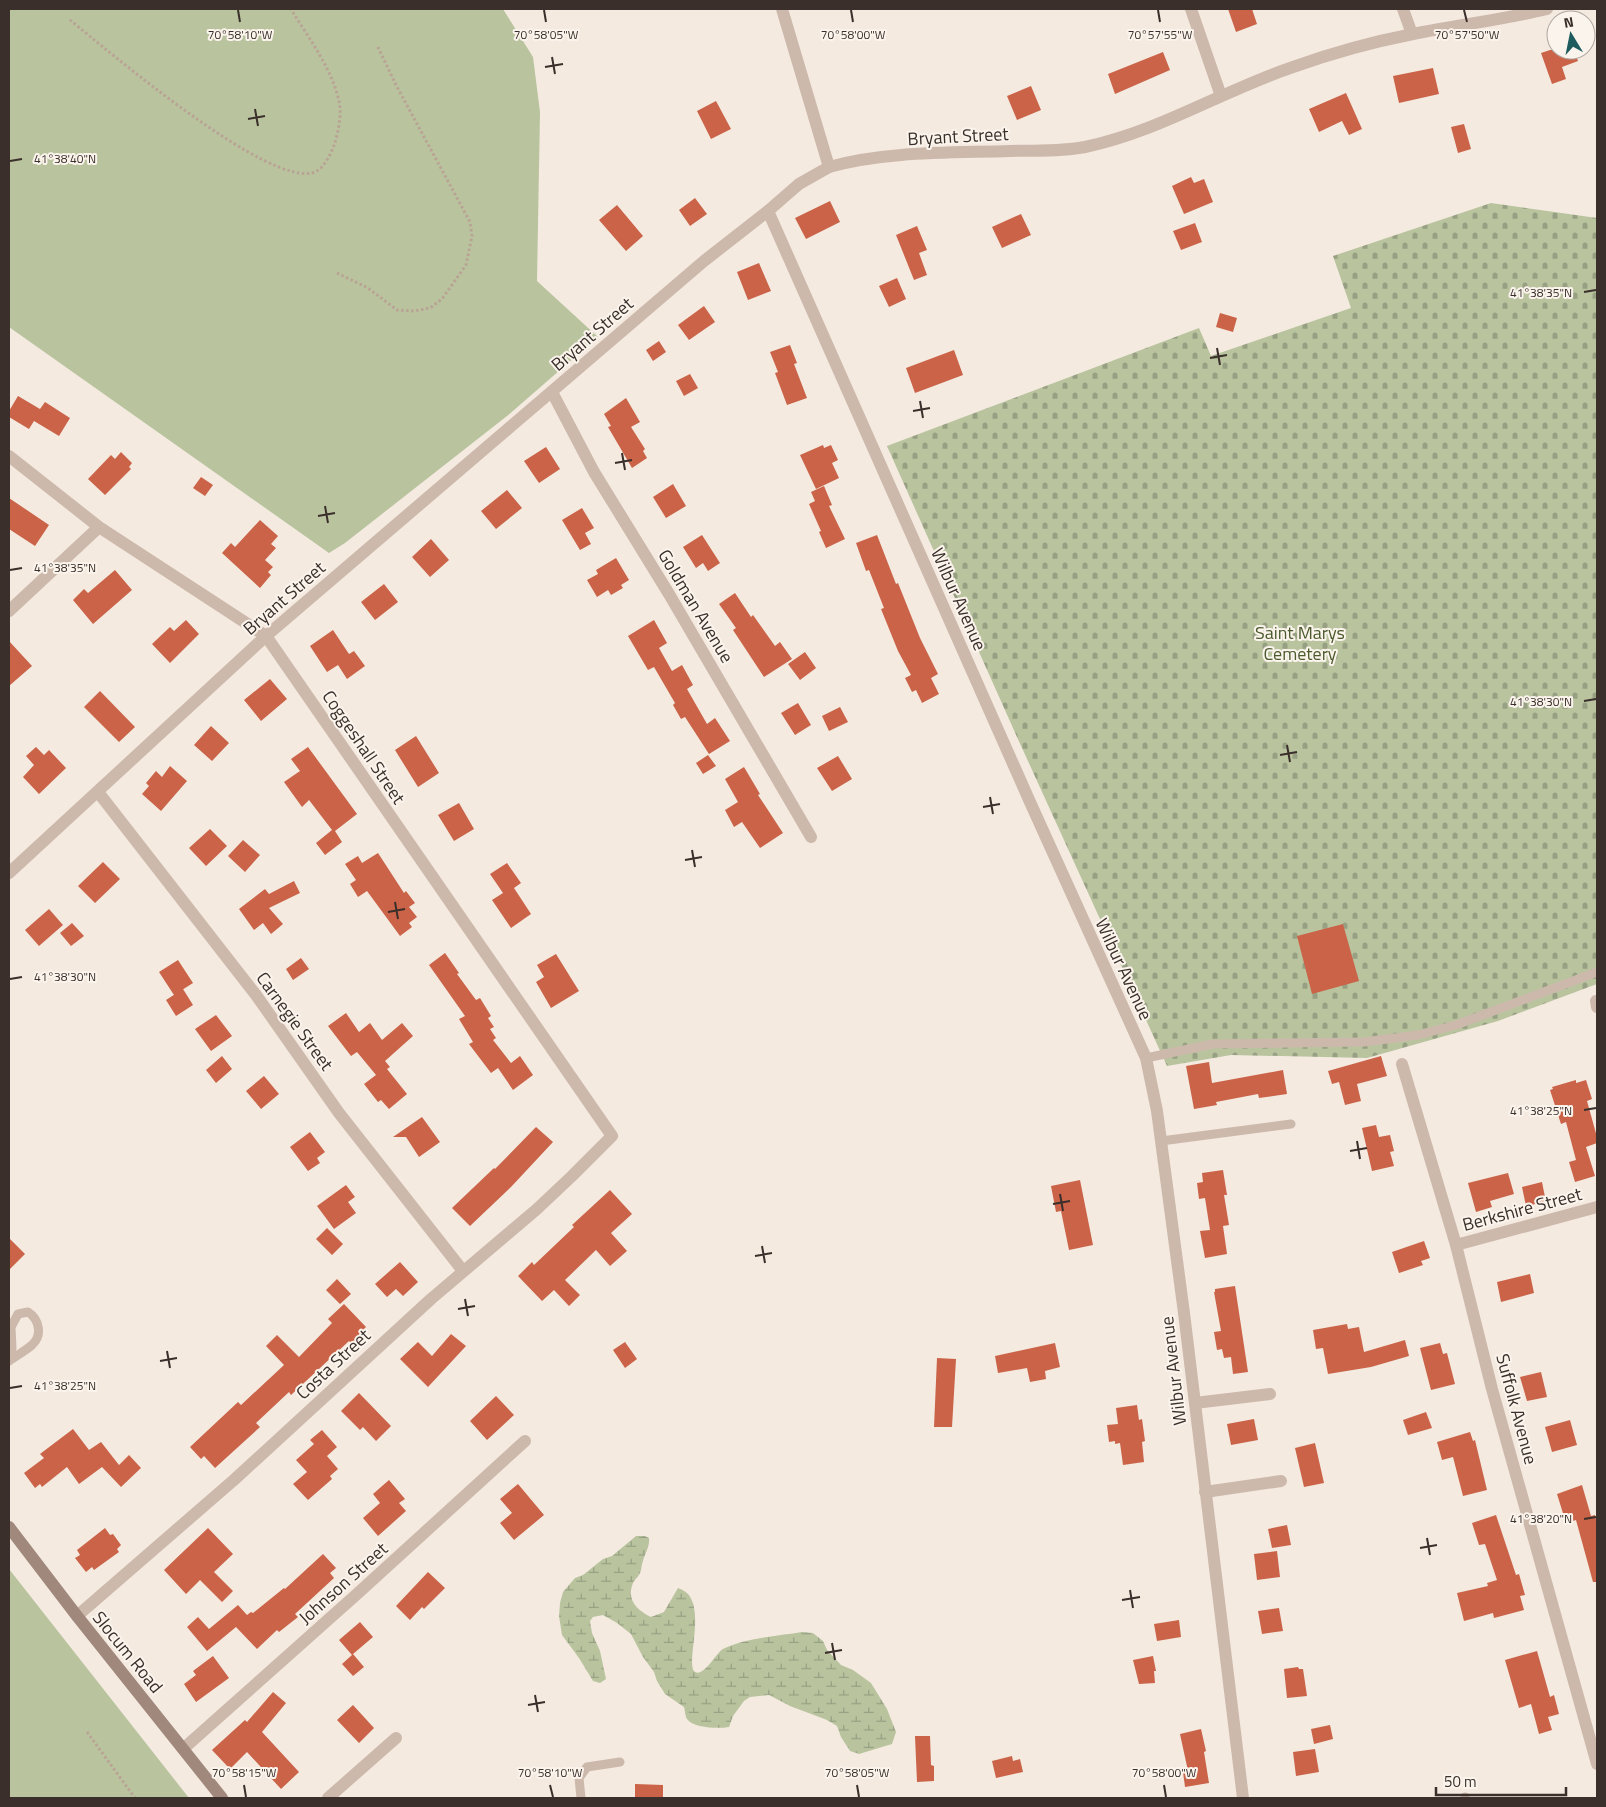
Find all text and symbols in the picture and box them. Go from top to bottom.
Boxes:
north arrow [1546,10,1596,60]
text: N [1562,11,1575,33]
text: 70°58'10"W [208,25,273,44]
text: 70°58'05"W [514,25,579,44]
text: 70°58'00"W [821,25,886,44]
text: 70°57'55"W [1128,25,1193,44]
text: 70°57'50"W [1435,25,1500,44]
street label: Bryant Street [907,120,1010,152]
text: 41°38'40"N [34,149,96,168]
text: 41°38'35"N [1510,283,1572,302]
street label: Bryant Street [545,290,640,377]
street label: Wilbur Avenue [924,543,994,655]
street label: Goldman Avenue [651,544,741,668]
street label: Bryant Street [237,554,332,641]
text: 41°38'35"N [34,558,96,577]
park label: Saint Marys Cemetery [1255,619,1345,667]
street label: Coggeshall Street [316,685,413,810]
text: 41°38'30"N [1510,692,1572,711]
street label: Wilbur Avenue [1089,914,1159,1024]
street label: Carnegie Street [250,966,341,1077]
text: 41°38'30"N [34,967,96,986]
text: 41°38'25"N [1510,1101,1572,1120]
street label: Berkshire Street [1459,1180,1585,1238]
street label: Wilbur Avenue [1153,1315,1193,1427]
street label: Costa Street [290,1322,377,1406]
street label: Suffolk Avenue [1489,1351,1545,1467]
text: 41°38'25"N [34,1376,96,1395]
text: 41°38'20"N [1510,1509,1572,1528]
street label: Johnson Street [292,1535,394,1630]
street label: Slocum Road [86,1605,170,1699]
text: 70°58'15"W [212,1763,277,1782]
text: 70°58'10"W [518,1763,583,1782]
text: 70°58'05"W [825,1763,890,1782]
text: 70°58'00"W [1132,1763,1197,1782]
scale bar [1436,1764,1566,1796]
text: 50 m [1444,1770,1477,1793]

